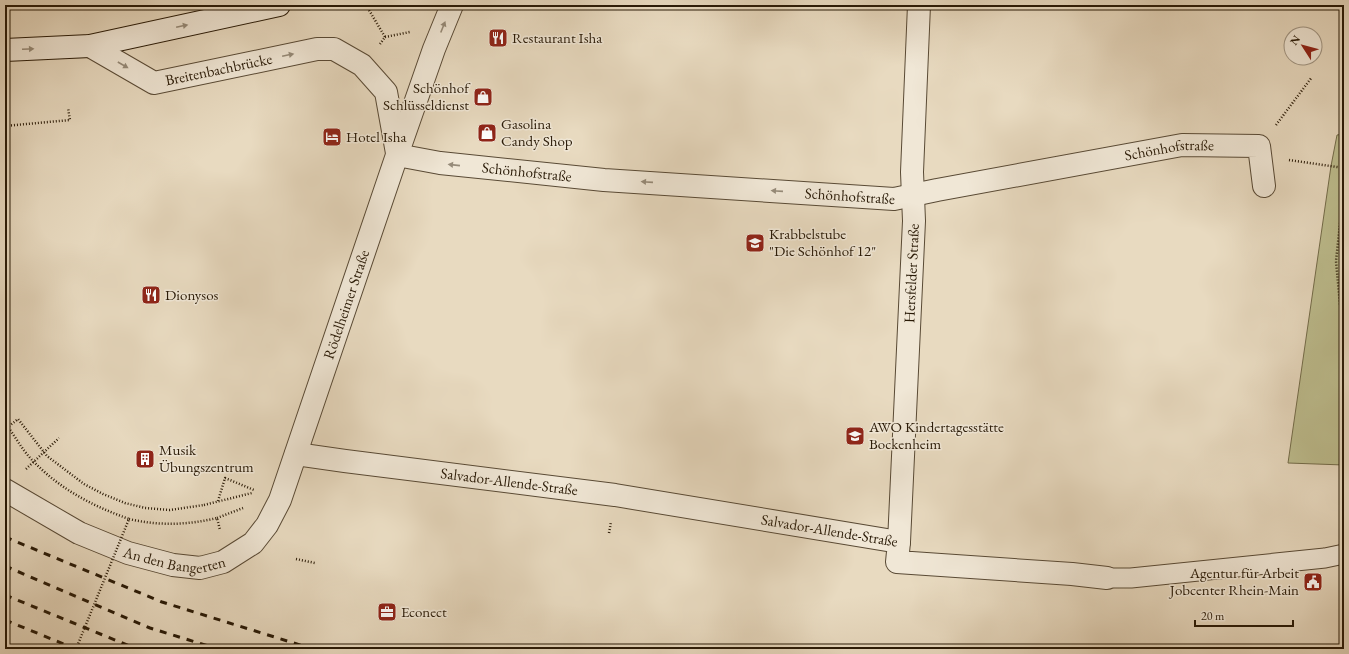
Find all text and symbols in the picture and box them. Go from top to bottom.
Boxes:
one-way arrow [176,22,188,28]
one-way arrow [440,22,446,33]
north arrow [1283,26,1323,66]
restaurant icon: Restaurant Isha [487,27,509,49]
place label: Restaurant Isha [512,28,602,47]
text: N [1287,32,1303,48]
one-way arrow [22,46,35,52]
street label: Breitenbachbrücke [163,49,274,89]
one-way arrow [282,52,294,58]
one-way arrow [117,62,129,69]
place label: Schönhof Schlüsseldienst [383,78,471,114]
shop icon: Schönhof Schlüsseldienst [472,86,494,108]
place label: Gasolina Candy Shop [501,114,573,150]
shop icon: Gasolina Candy Shop [476,122,498,144]
hotel icon: Hotel Isha [321,126,343,148]
place label: Hotel Isha [346,127,406,146]
street label: Schönhofstraße [1123,135,1214,164]
street label: Schönhofstraße [481,157,573,186]
one-way arrow [448,162,460,168]
one-way arrow [641,179,653,186]
street label: Schönhofstraße [804,183,896,208]
one-way arrow [771,188,783,195]
street label: Hersfelder Straße [899,223,923,323]
place label: Krabbelstube "Die Schönhof 12" [769,224,876,260]
school or university icon: Krabbelstube "Die Schönhof 12" [744,232,766,254]
street label: Rödelheimer Straße [319,247,373,361]
restaurant icon: Dionysos [140,284,162,306]
place label: Dionysos [165,285,219,304]
place label: AWO Kindertagesstätte Bockenheim [868,417,1004,453]
school or university icon: AWO Kindertagesstätte Bockenheim [844,425,866,447]
place label: Musik Übungszentrum [159,440,254,476]
building icon: Musik Übungszentrum [134,448,156,470]
street label: Salvador-Allende-Straße [440,463,579,499]
street label: Salvador-Allende-Straße [760,509,899,551]
street label: An den Bangerten [120,542,227,577]
place label: Agentur für Arbeit Jobcenter Rhein-Main [1168,563,1299,599]
public building icon: Agentur für Arbeit Jobcenter Rhein-Main [1302,571,1324,593]
office icon: Econect [376,601,398,623]
place label: Econect [401,602,447,621]
scale bar [1195,602,1293,628]
text: 20 m [1201,608,1225,624]

